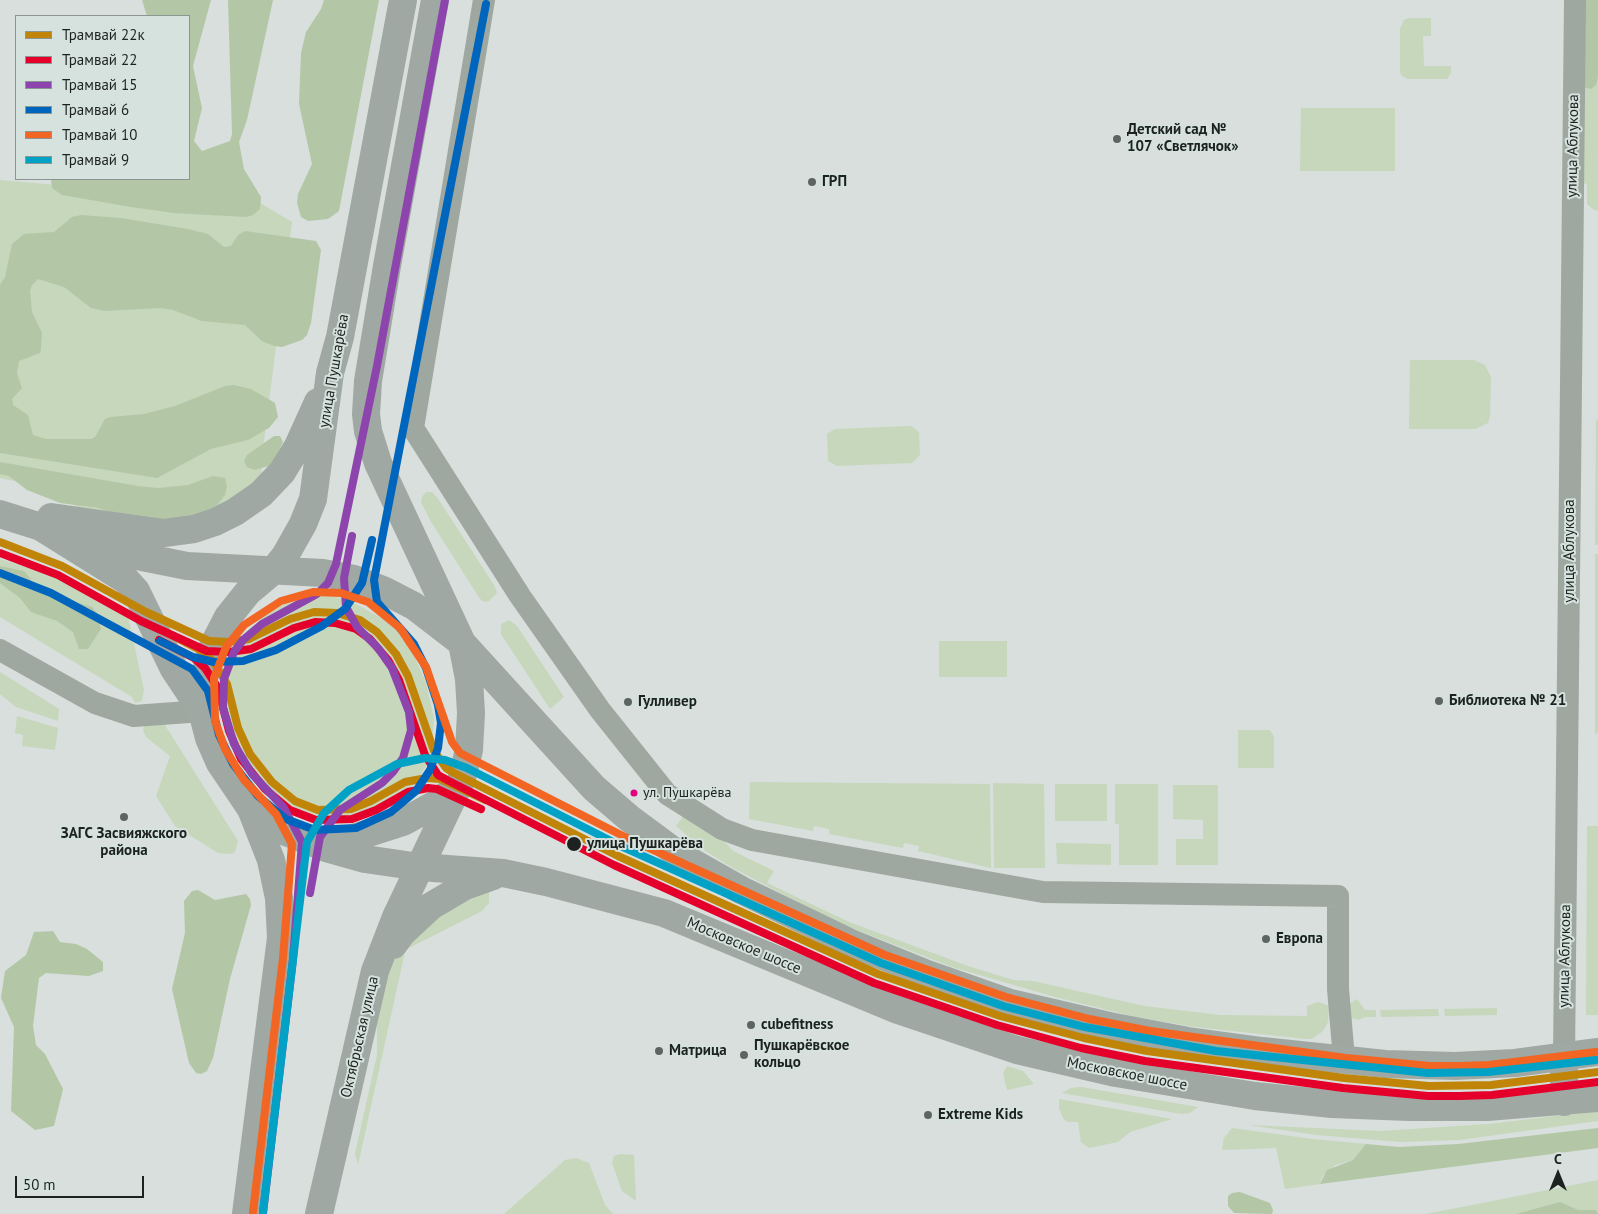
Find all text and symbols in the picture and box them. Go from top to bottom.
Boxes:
legend [15,15,190,180]
text: Трамвай 22к [62,25,145,44]
text: Трамвай 22 [62,50,137,69]
text: Трамвай 15 [62,75,137,94]
street label: улица Аблукова [1563,94,1583,198]
text: Трамвай 6 [62,100,129,119]
place label: Детский сад № 107 «Светлячок» [1127,121,1239,156]
text: Трамвай 10 [62,125,137,144]
marker: Детский сад № 107 «Светлячок» [1111,133,1123,145]
text: Трамвай 9 [62,150,129,169]
place label: ГРП [822,173,847,191]
marker: ГРП [806,176,818,188]
street label: улица Пушкарёва [315,313,353,429]
street label: улица Аблукова [1561,499,1579,603]
place label: Библиотека № 21 [1449,692,1566,710]
place label: Гулливер [638,693,697,711]
marker: Библиотека № 21 [1433,695,1445,707]
marker: Гулливер [622,696,634,708]
place label: ул. Пушкарёва [643,785,731,801]
marker: ул. Пушкарёва [629,788,639,798]
marker: ЗАГС Засвияжского района [118,811,130,823]
place label: ЗАГС Засвияжского района [61,825,187,860]
marker: улица Пушкарёва [565,835,583,853]
place label: улица Пушкарёва [587,835,703,853]
street label: улица Аблукова [1555,904,1575,1008]
street label: Московское шоссе [684,914,804,978]
place label: Европа [1276,930,1323,948]
marker: Европа [1260,933,1272,945]
street label: Октябрьская улица [337,974,383,1100]
place label: cubefitness [761,1016,833,1034]
marker: cubefitness [745,1019,757,1031]
place label: Пушкарёвское кольцо [754,1037,849,1072]
place label: Матрица [669,1042,727,1060]
marker: Матрица [653,1045,665,1057]
marker: Пушкарёвское кольцо [738,1049,750,1061]
street label: Московское шоссе [1065,1054,1189,1094]
place label: Extreme Kids [938,1106,1023,1124]
marker: Extreme Kids [922,1109,934,1121]
north arrow [1533,1149,1583,1199]
text: С [1554,1150,1562,1168]
scale bar [18,1166,146,1198]
text: 50 m [23,1175,56,1194]

